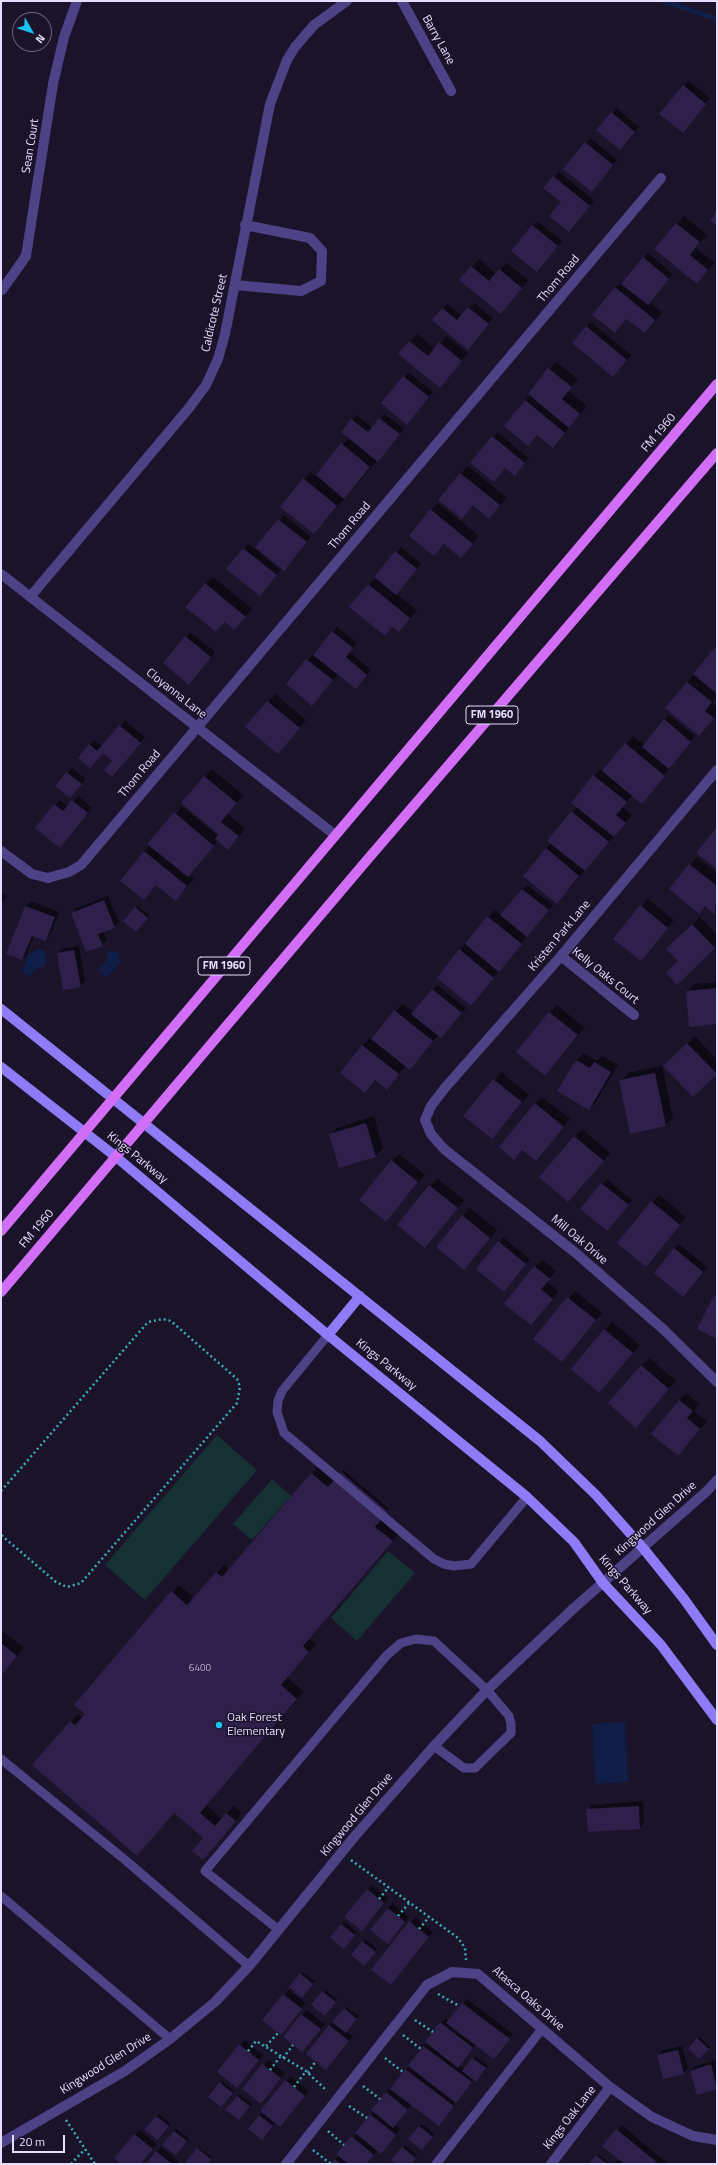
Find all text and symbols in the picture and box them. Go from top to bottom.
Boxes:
north arrow [12,12,52,52]
street label: Barry Lane [419,13,457,67]
text: N [32,31,49,47]
street label: Sean Court [20,118,42,174]
street label: Thom Road [535,252,583,306]
street label: Caldicote Street [199,273,231,353]
street label: FM 1960 [639,411,679,455]
street label: Thom Road [326,499,374,553]
street label: Cloyanna Lane [143,666,209,722]
road number: FM 1960 [466,706,518,724]
street label: Thom Road [116,747,164,801]
street label: Kristen Park Lane [526,898,594,974]
street label: Kelly Oaks Court [569,945,641,1007]
road number: FM 1960 [198,957,250,975]
street label: Kings Parkway [104,1129,170,1187]
street label: FM 1960 [17,1207,57,1251]
street label: Mill Oak Drive [548,1212,610,1268]
street label: Kings Parkway [353,1336,419,1394]
street label: Kingwood Glen Drive [612,1479,700,1559]
street label: Kings Parkway [595,1552,655,1618]
house number: 6400 [189,1663,211,1675]
place label: Oak Forest Elementary [227,1711,285,1739]
marker: Oak Forest Elementary [214,1720,224,1730]
street label: Kingwood Glen Drive [318,1770,396,1860]
street label: Atasca Oaks Drive [489,1964,567,2034]
street label: Kingwood Glen Drive [58,2030,154,2098]
street label: Kings Oak Lane [541,2083,599,2153]
scale bar [14,2127,67,2153]
text: 20 m [19,2132,45,2151]

